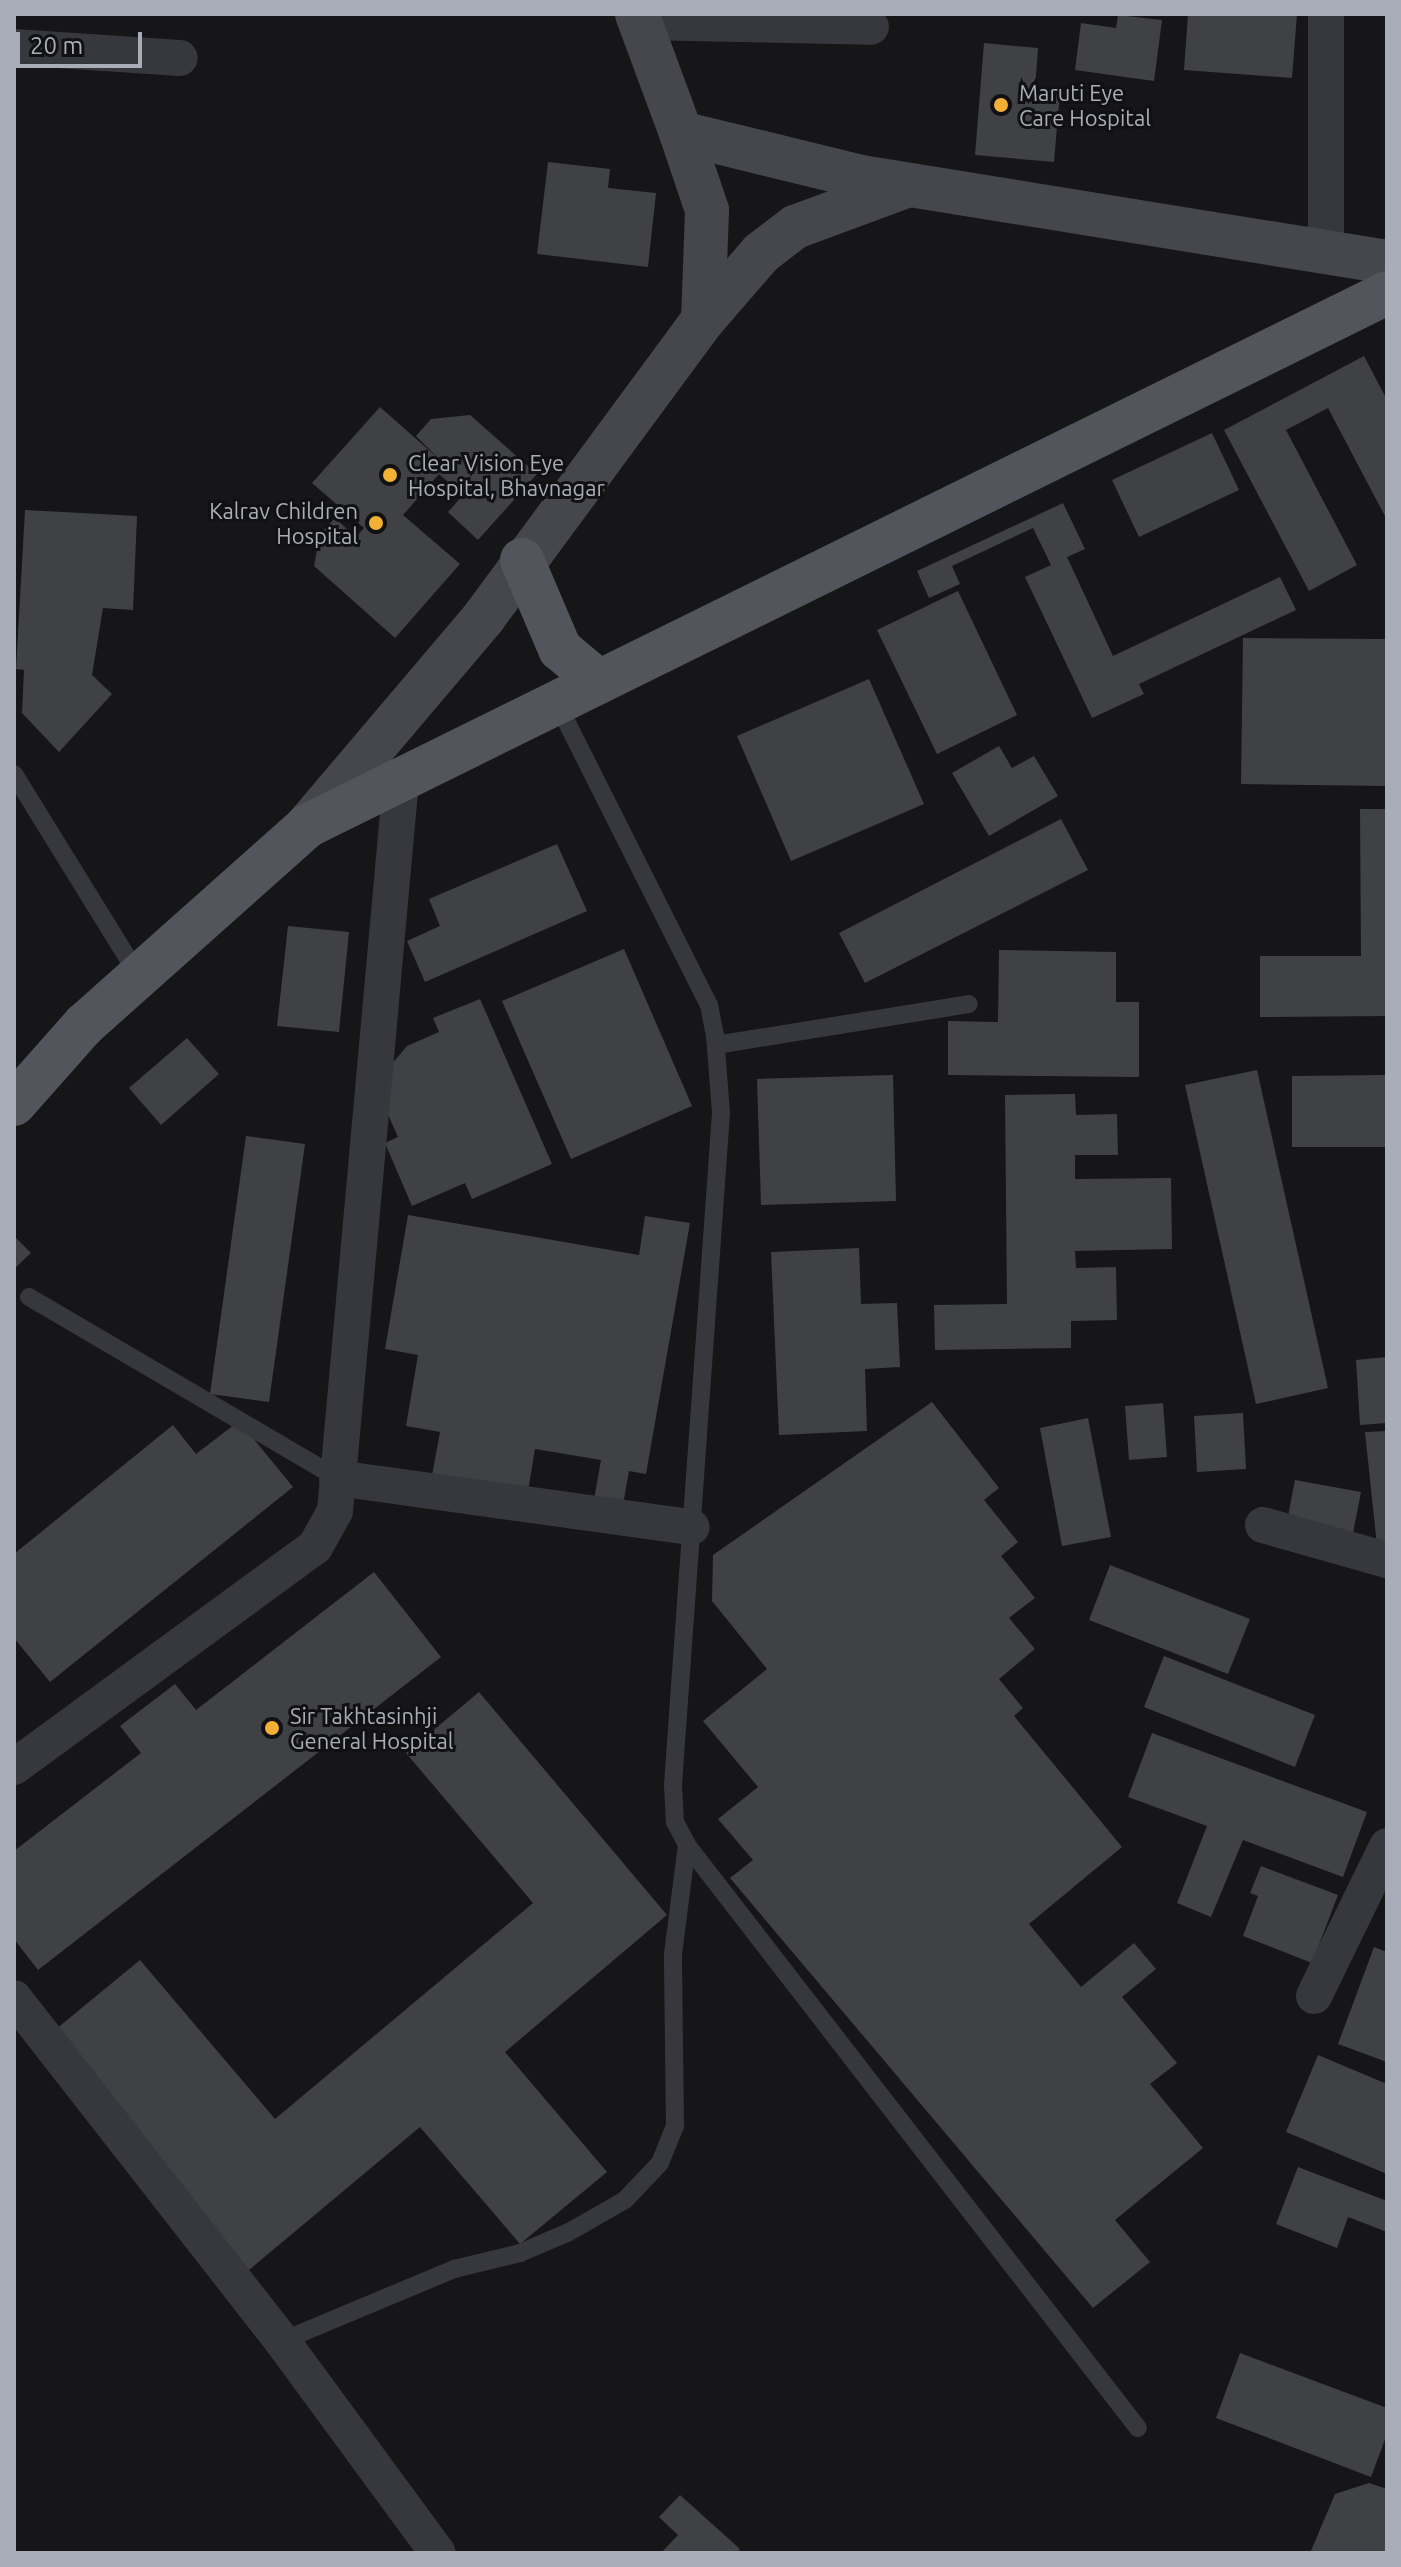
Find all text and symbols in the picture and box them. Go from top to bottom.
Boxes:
scale bar [20,16,146,66]
text: 20 m [30,32,83,59]
place label: Maruti Eye Care Hospital [1019,79,1151,130]
marker: Maruti Eye Care Hospital [990,94,1012,116]
place label: Clear Vision Eye Hospital, Bhavnagar [408,449,605,500]
marker: Clear Vision Eye Hospital, Bhavnagar [379,464,401,486]
place label: Kalrav Children Hospital [209,497,358,548]
marker: Kalrav Children Hospital [365,512,387,534]
place label: Sir Takhtasinhji General Hospital [290,1702,454,1754]
marker: Sir Takhtasinhji General Hospital [261,1717,283,1739]

